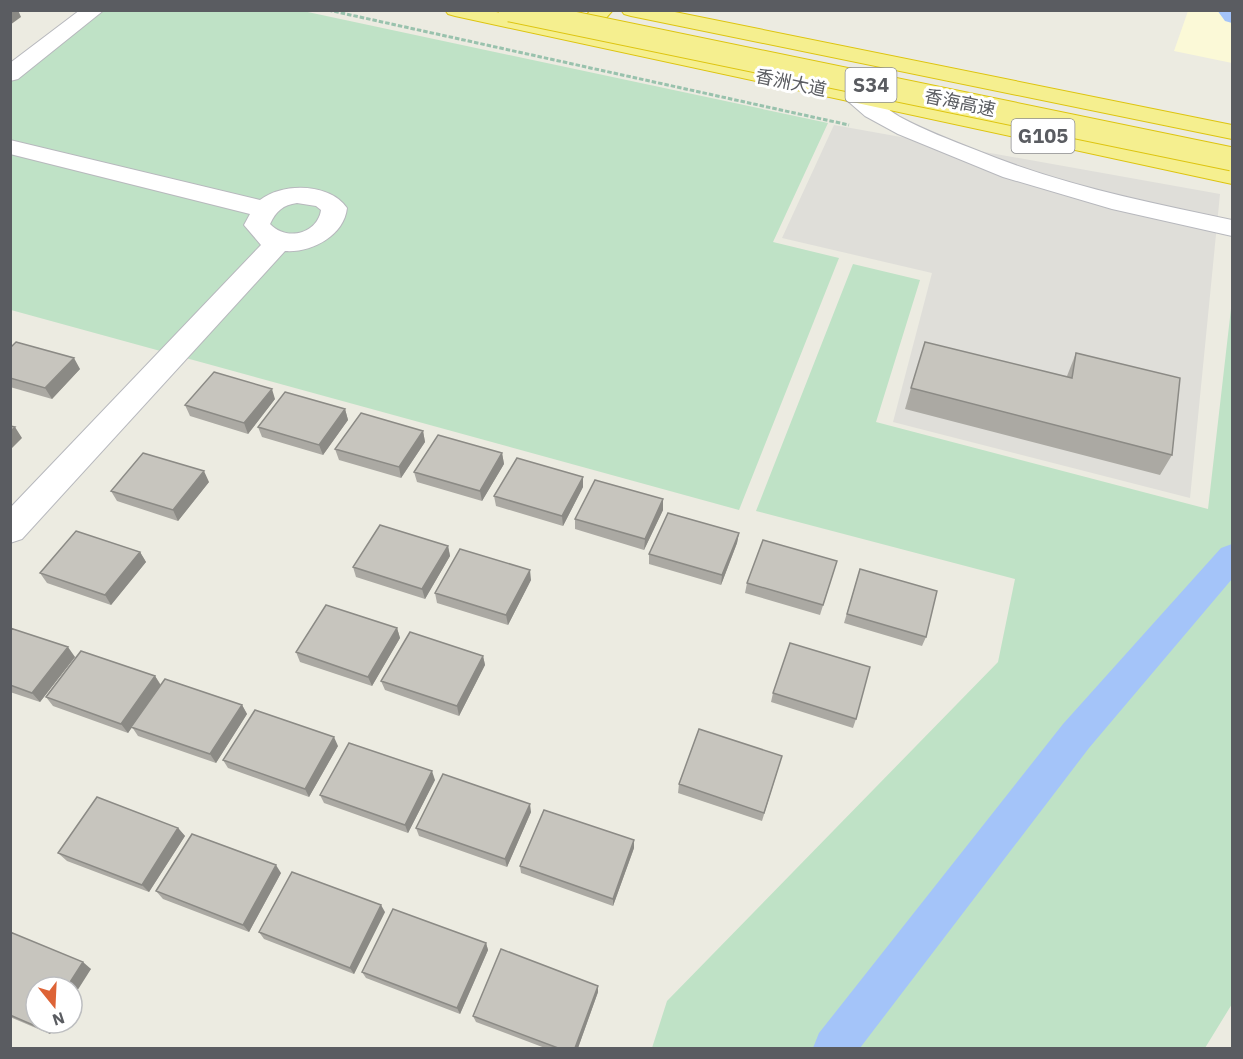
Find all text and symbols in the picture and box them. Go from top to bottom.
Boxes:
street label: 香洲大道 [753,64,829,101]
road number: S34 [846,68,896,102]
street label: 香海高速 [922,84,998,121]
road number: G105 [1012,119,1074,153]
north arrow [24,975,84,1035]
text: N [50,1008,67,1031]

